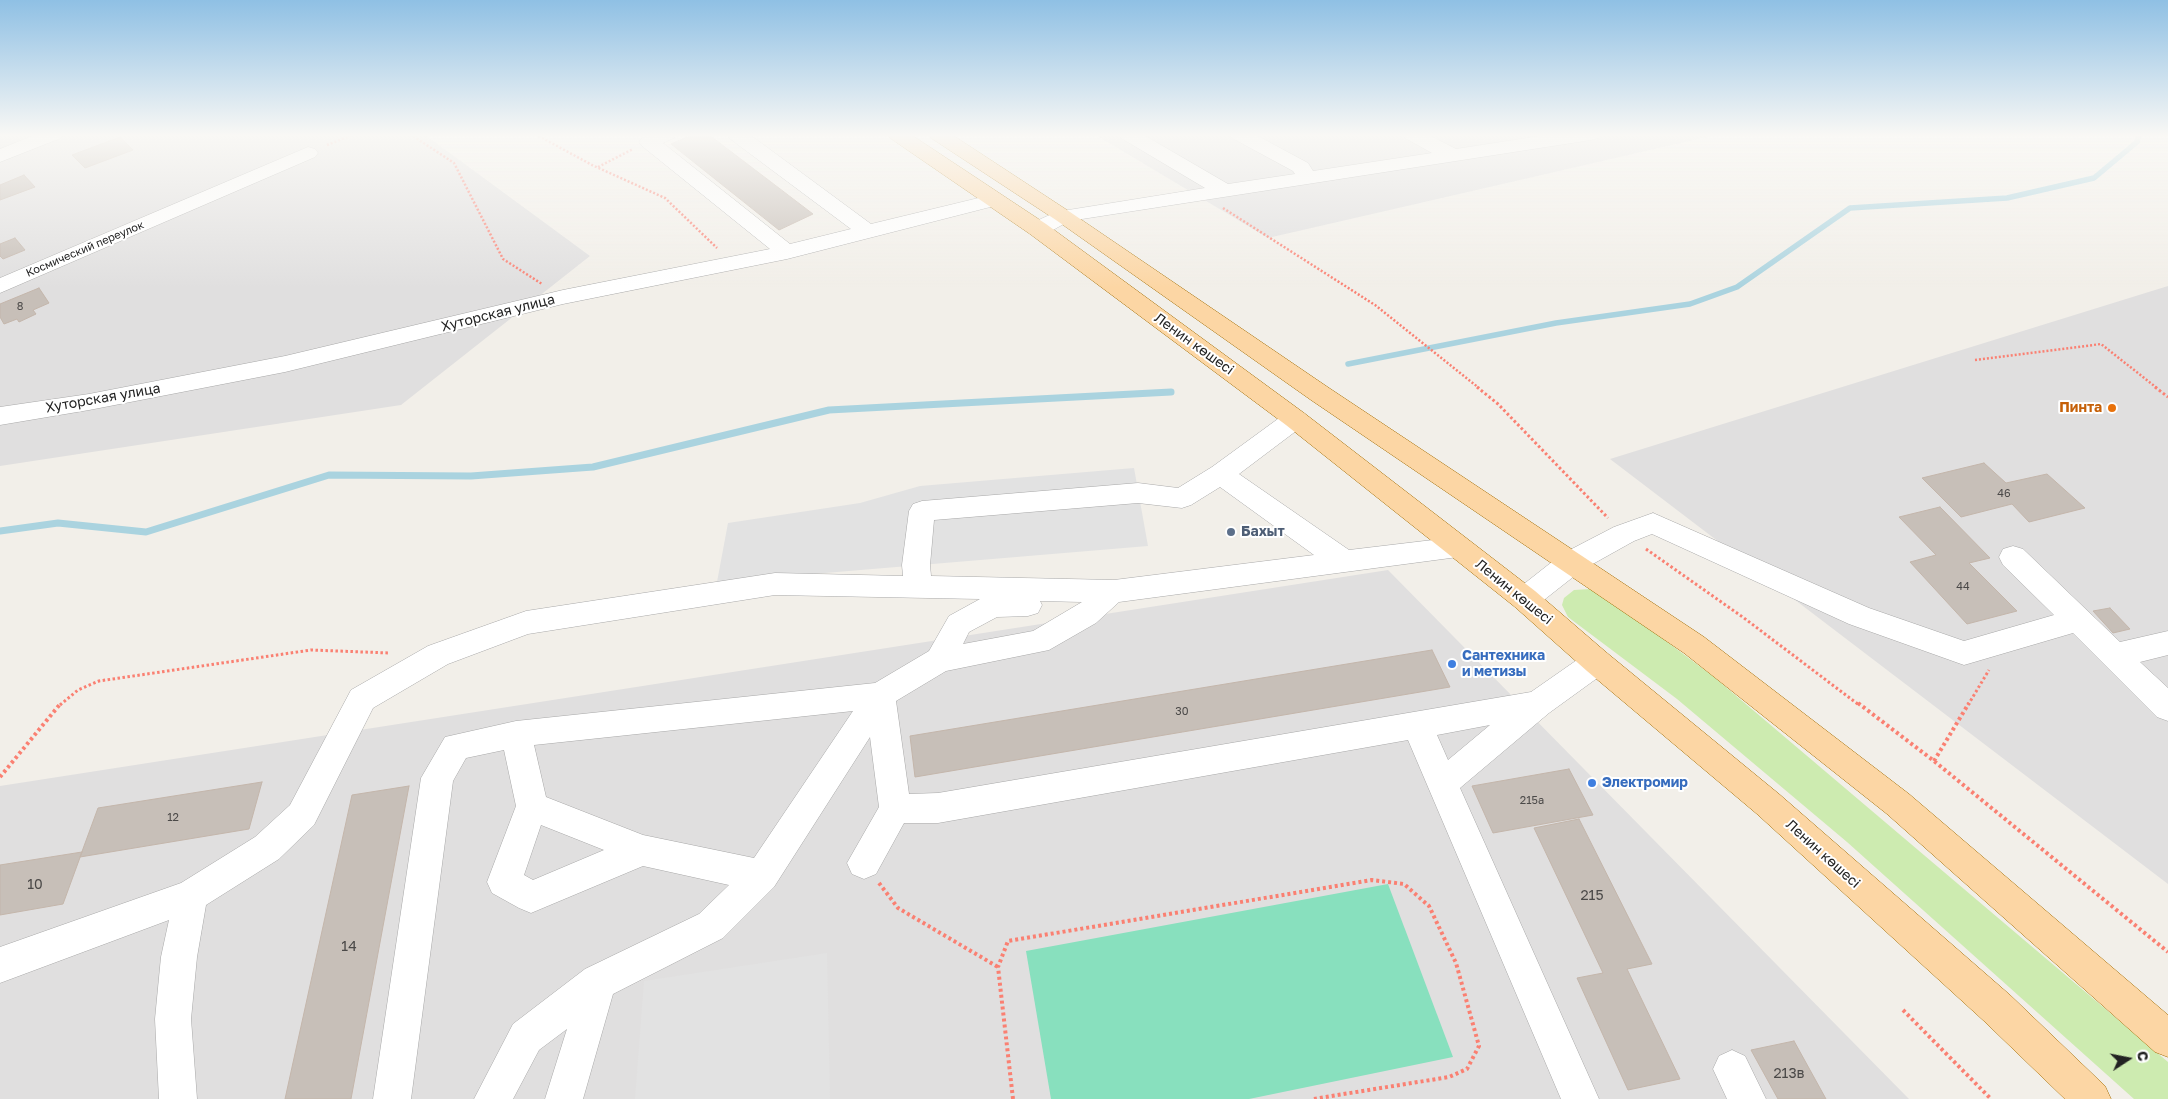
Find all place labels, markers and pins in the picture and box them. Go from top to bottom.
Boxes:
place label: Пинта [2059,400,2102,416]
marker: Пинта [2106,402,2118,414]
place label: Бахыт [1241,524,1285,540]
marker: Бахыт [1225,526,1237,538]
place label: Сантехника и метизы [1462,648,1545,680]
marker: Сантехника и метизы [1446,658,1458,670]
place label: Электромир [1602,775,1688,791]
marker: Электромир [1586,777,1598,789]

